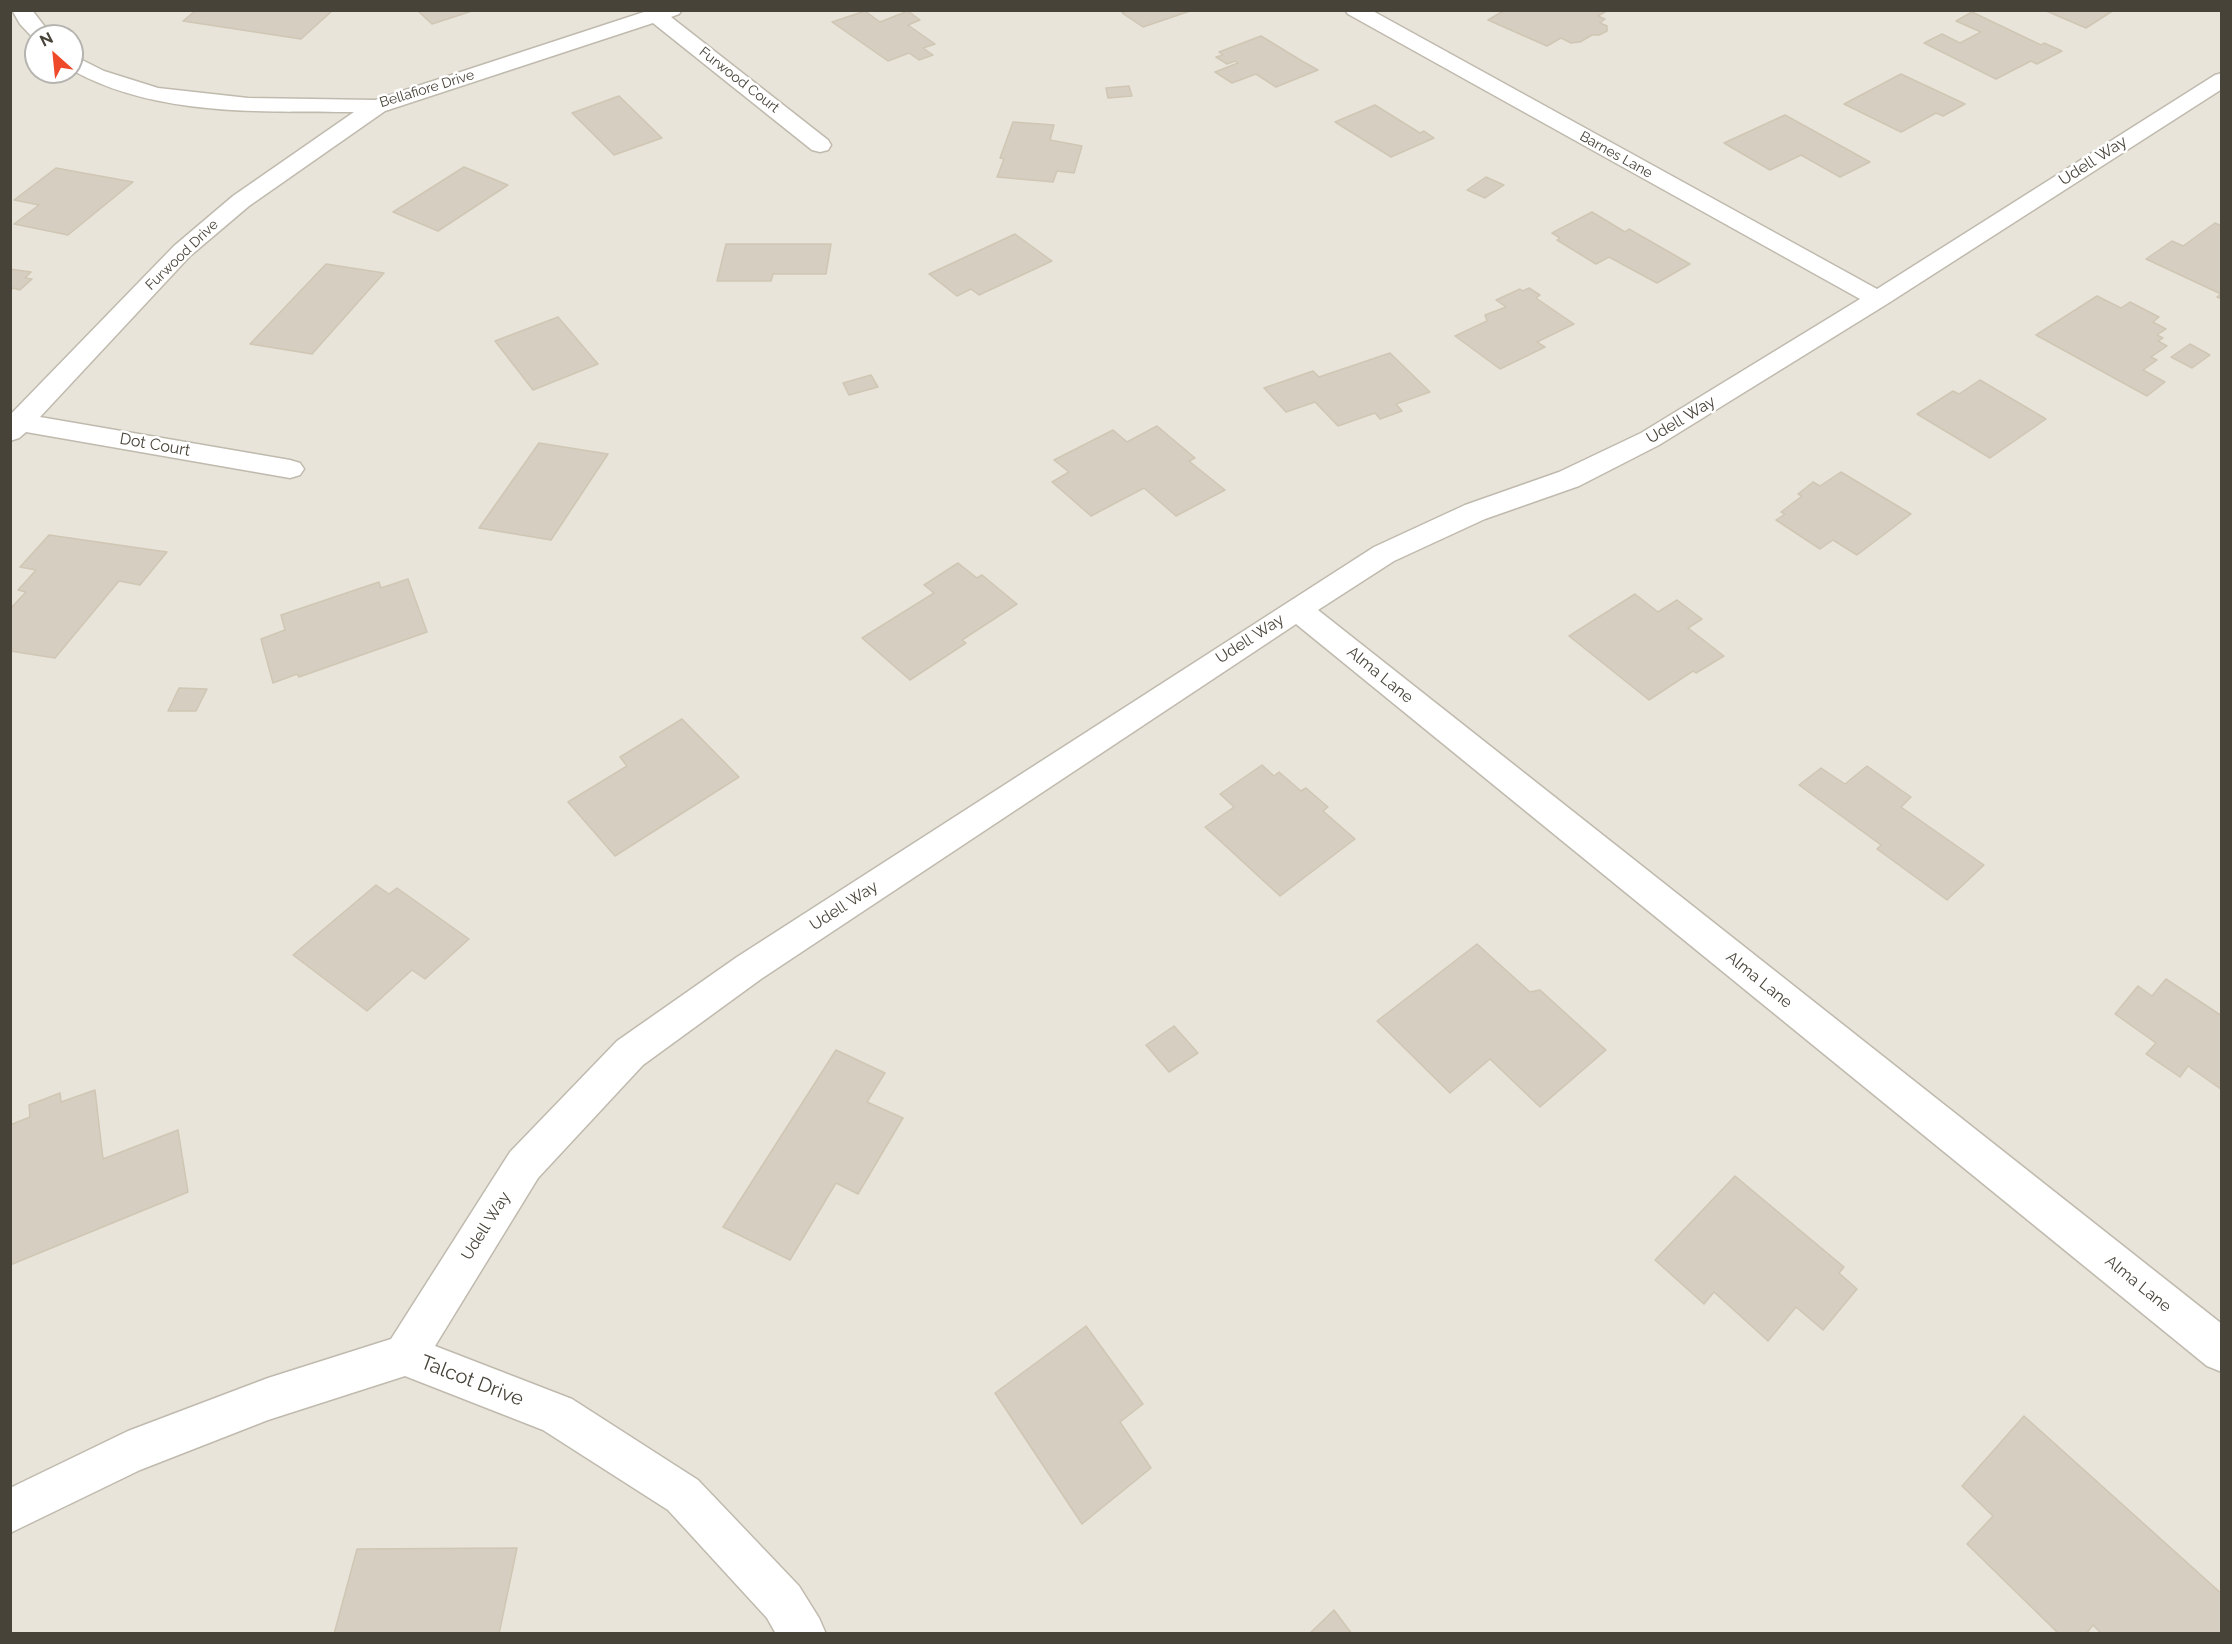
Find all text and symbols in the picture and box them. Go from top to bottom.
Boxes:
north arrow [24,24,84,84]
text: N [37,28,56,51]
street label: Furwood Court [696,44,782,116]
street label: Bellafiore Drive [378,67,476,111]
street label: Barnes Lane [1577,128,1655,182]
street label: Udell Way [2055,132,2131,190]
street label: Furwood Drive [142,216,222,294]
street label: Udell Way [1643,392,1719,448]
street label: Dot Court [118,429,192,461]
street label: Udell Way [1212,610,1288,668]
street label: Alma Lane [1343,643,1417,707]
street label: Udell Way [806,877,882,935]
street label: Alma Lane [1722,948,1796,1012]
street label: Udell Way [457,1188,515,1264]
street label: Alma Lane [2101,1252,2175,1316]
street label: Talcot Drive [417,1350,527,1412]

